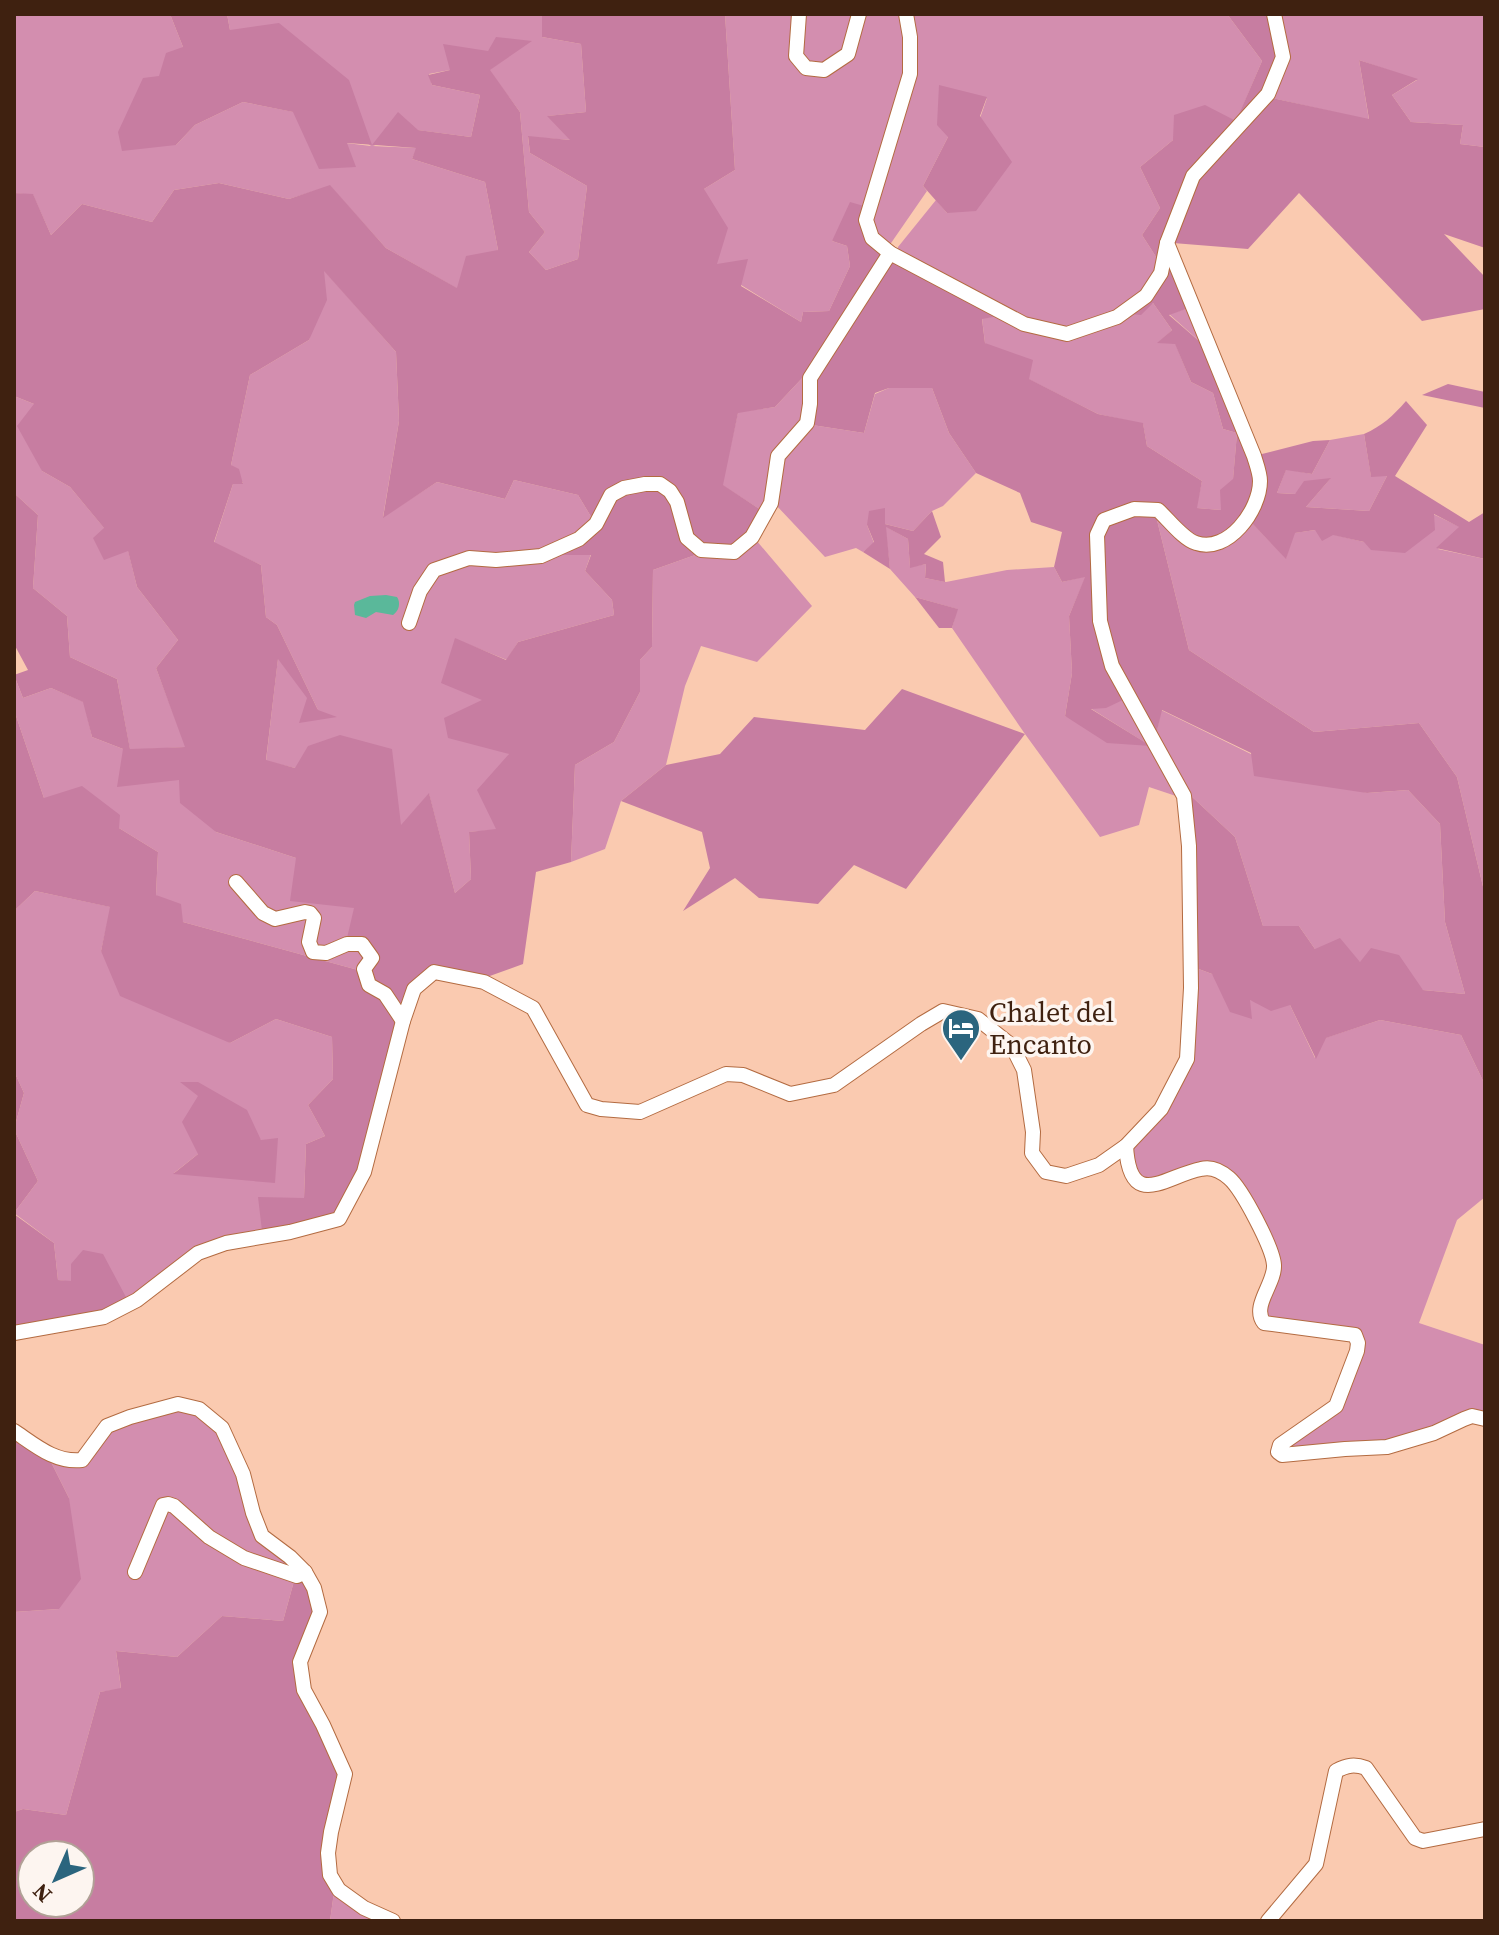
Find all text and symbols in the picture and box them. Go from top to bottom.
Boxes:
place label: Chalet del Encanto [989,993,1114,1063]
hotel icon: Chalet del Encanto [940,1007,982,1062]
north arrow [16,1839,96,1919]
text: N [26,1877,58,1909]

